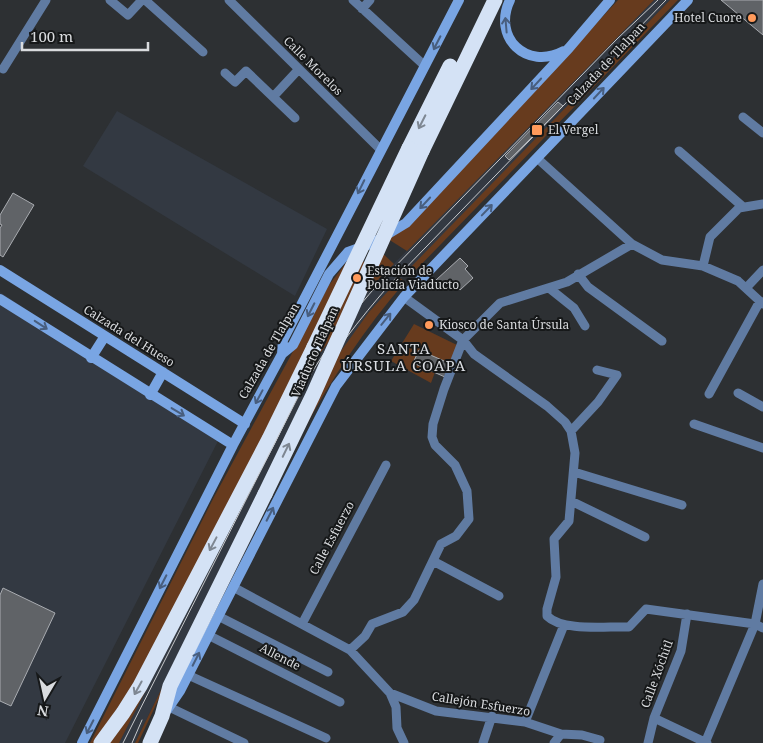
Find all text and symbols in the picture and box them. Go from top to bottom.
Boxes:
place label: Hotel Cuore [674,9,742,26]
marker: Hotel Cuore [746,12,758,24]
one-way arrow [501,17,511,33]
street label: Calzada de Tlalpan [562,18,649,109]
scale bar [22,20,149,52]
text: 100 m [30,26,73,46]
street label: Calle Morelos [280,32,347,99]
one-way arrow [432,36,442,51]
one-way arrow [530,78,542,90]
one-way arrow [593,87,605,100]
one-way arrow [417,114,426,129]
place label: El Vergel [548,121,599,138]
marker: El Vergel [530,123,544,137]
one-way arrow [356,179,365,194]
one-way arrow [419,196,431,209]
one-way arrow [481,204,493,217]
place label: Estación de Policía Viaducto [367,262,459,293]
marker: Estación de Policía Viaducto [351,272,363,284]
street label: Calzada de Tlalpan [234,299,303,402]
street label: Calzada del Hueso [80,301,178,371]
one-way arrow [306,302,315,317]
street label: Viaducto Tlalpan [287,304,342,400]
one-way arrow [381,312,392,325]
place label: Kiosco de Santa Úrsula [439,316,570,333]
marker: Kiosco de Santa Úrsula [423,319,435,331]
one-way arrow [34,320,48,331]
district label: SANTA ÚRSULA COAPA [342,338,466,375]
one-way arrow [254,390,264,405]
one-way arrow [171,408,185,418]
one-way arrow [282,443,291,458]
street label: Calle Esfuerzo [305,498,358,578]
one-way arrow [265,507,275,522]
one-way arrow [208,537,218,552]
one-way arrow [158,574,167,589]
street label: Calle Xóchitl [636,637,677,710]
street label: Allende [257,639,304,674]
one-way arrow [192,652,201,667]
north arrow [20,673,70,723]
one-way arrow [133,681,143,695]
street label: Callejón Esfuerzo [431,687,532,720]
text: N [36,701,50,722]
one-way arrow [85,719,94,734]

